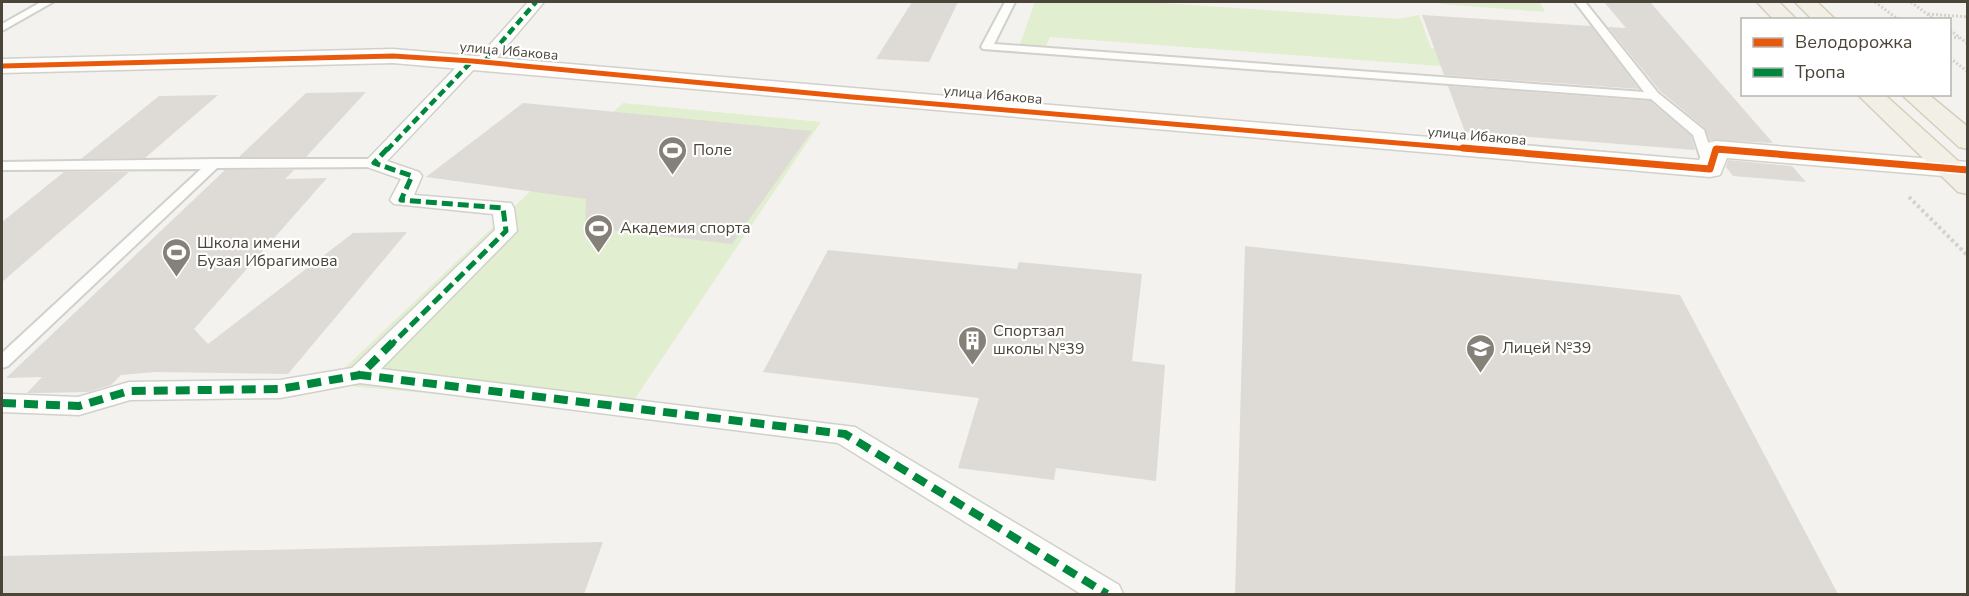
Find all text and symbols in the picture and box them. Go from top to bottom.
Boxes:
legend [1741,18,1951,96]
text: Велодорожка [1795,30,1912,54]
street label: улица Ибакова [459,37,559,65]
text: Тропа [1795,60,1846,84]
street label: улица Ибакова [943,81,1043,109]
street label: улица Ибакова [1427,122,1527,150]
sports icon: Поле [656,134,688,176]
place label: Поле [693,139,732,161]
sports icon: Академия спорта [583,212,615,254]
place label: Академия спорта [620,217,751,239]
place label: Школа имени Бузая Ибрагимова [197,232,338,272]
sports icon: Школа имени Бузая Ибрагимова [160,236,192,278]
place label: Спортзал школы №39 [993,320,1085,360]
building icon: Спортзал школы №39 [956,324,988,366]
school or university icon: Лицей №39 [1465,332,1497,374]
place label: Лицей №39 [1502,337,1591,359]

